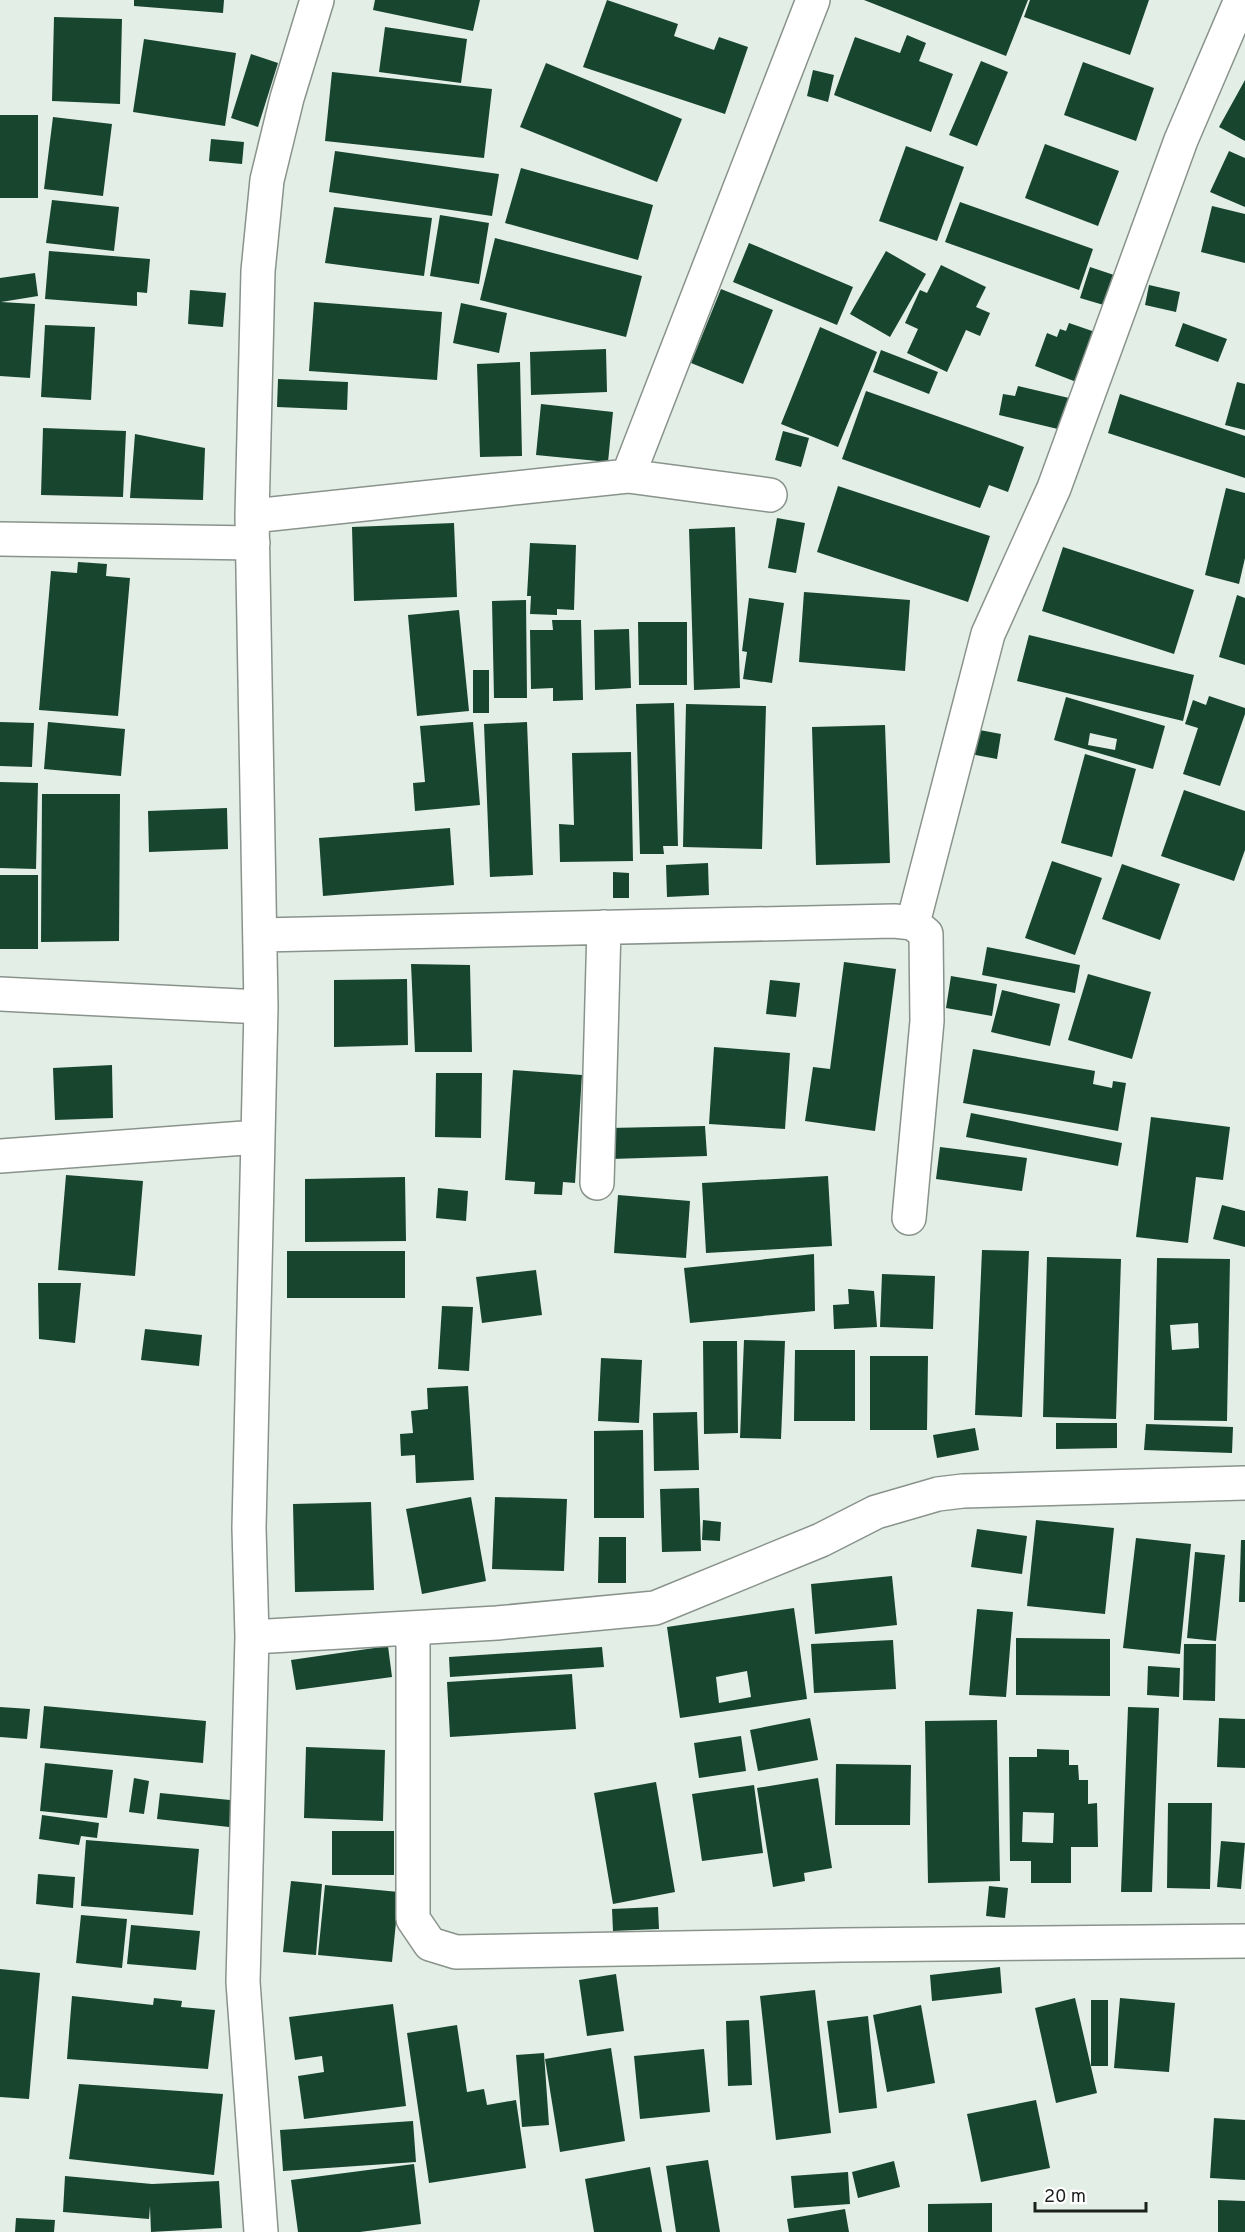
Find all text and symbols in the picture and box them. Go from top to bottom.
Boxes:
scale bar [1035,2175,1146,2213]
text: 20 m [1044,2186,1086,2209]

